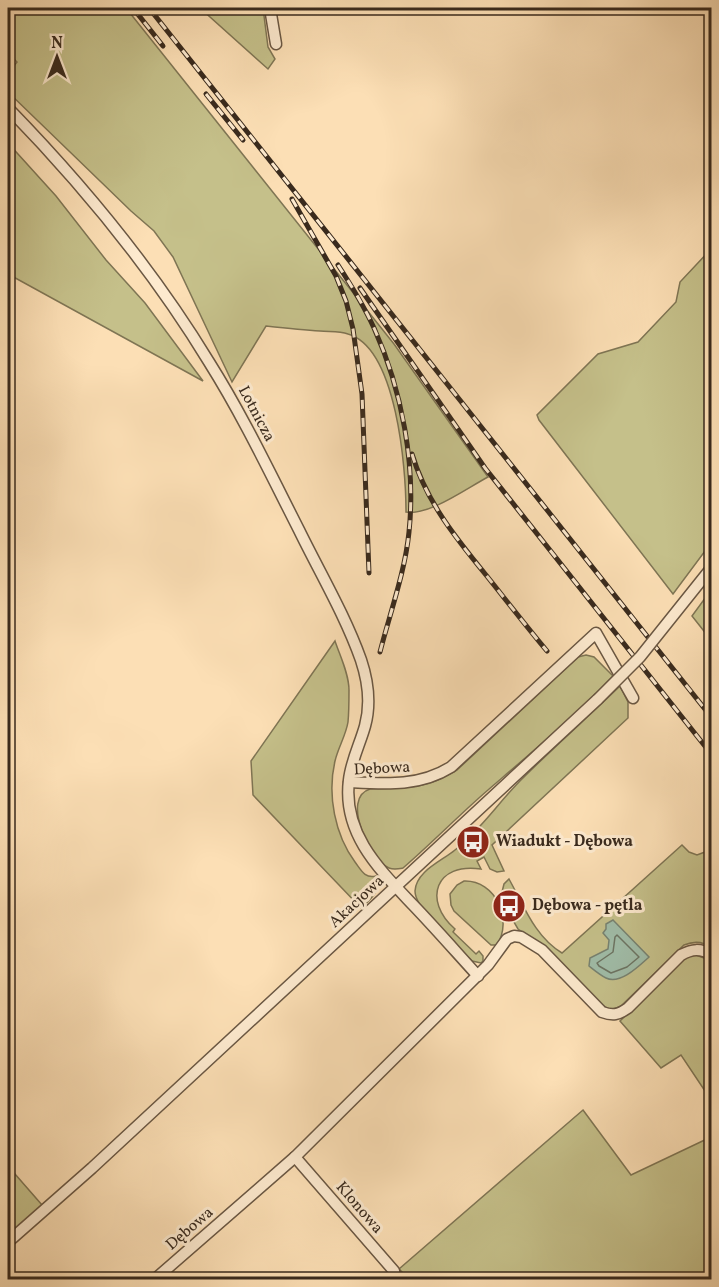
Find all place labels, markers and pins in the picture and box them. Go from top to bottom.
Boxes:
bus stop icon: Wiadukt - Dębowa [455,824,491,860]
place label: Wiadukt - Dębowa [496,831,633,853]
bus stop icon: Dębowa - pętla [491,888,527,924]
place label: Dębowa - pętla [532,895,643,917]

